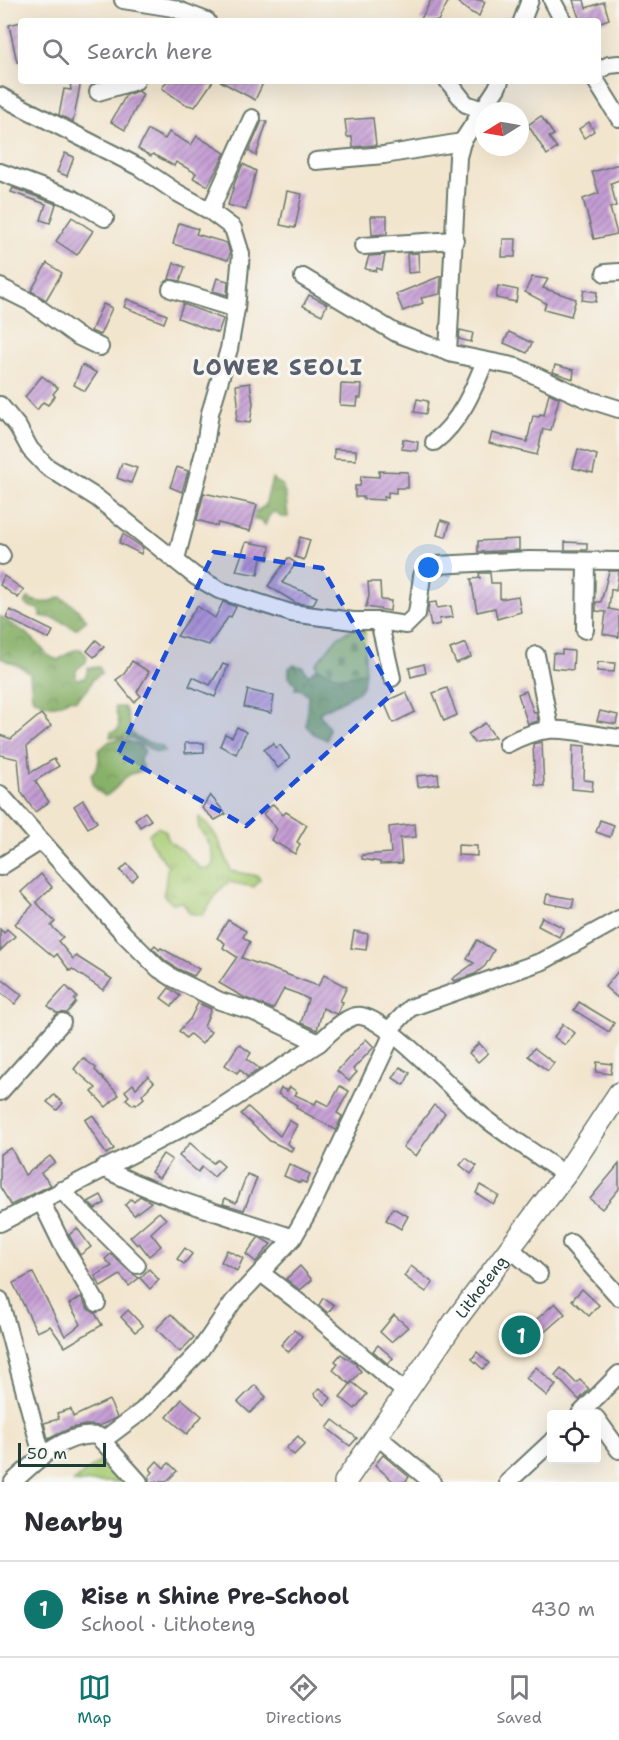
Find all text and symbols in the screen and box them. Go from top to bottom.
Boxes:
search box [18,18,601,84]
icon: search [39,35,72,68]
text: Search here [87,37,213,66]
north arrow [475,102,529,156]
district label: LOWER SEOLI [192,353,364,382]
your location [414,553,443,582]
street label: Lithoteng [451,1251,512,1323]
pin: 1 [502,1312,540,1358]
map controls [547,1410,601,1464]
button: locate [547,1410,601,1464]
scale bar [18,1440,106,1468]
text: 50 m [27,1443,67,1464]
text: Nearby [24,1504,123,1539]
text: Rise n Shine Pre-School [81,1582,349,1611]
text: 1 [39,1596,48,1622]
text: 430 m [531,1596,595,1622]
text: School · Lithoteng [81,1611,255,1637]
tab: Map [77,1671,111,1728]
tab: Directions [266,1671,342,1728]
tab: Saved [496,1671,542,1728]

